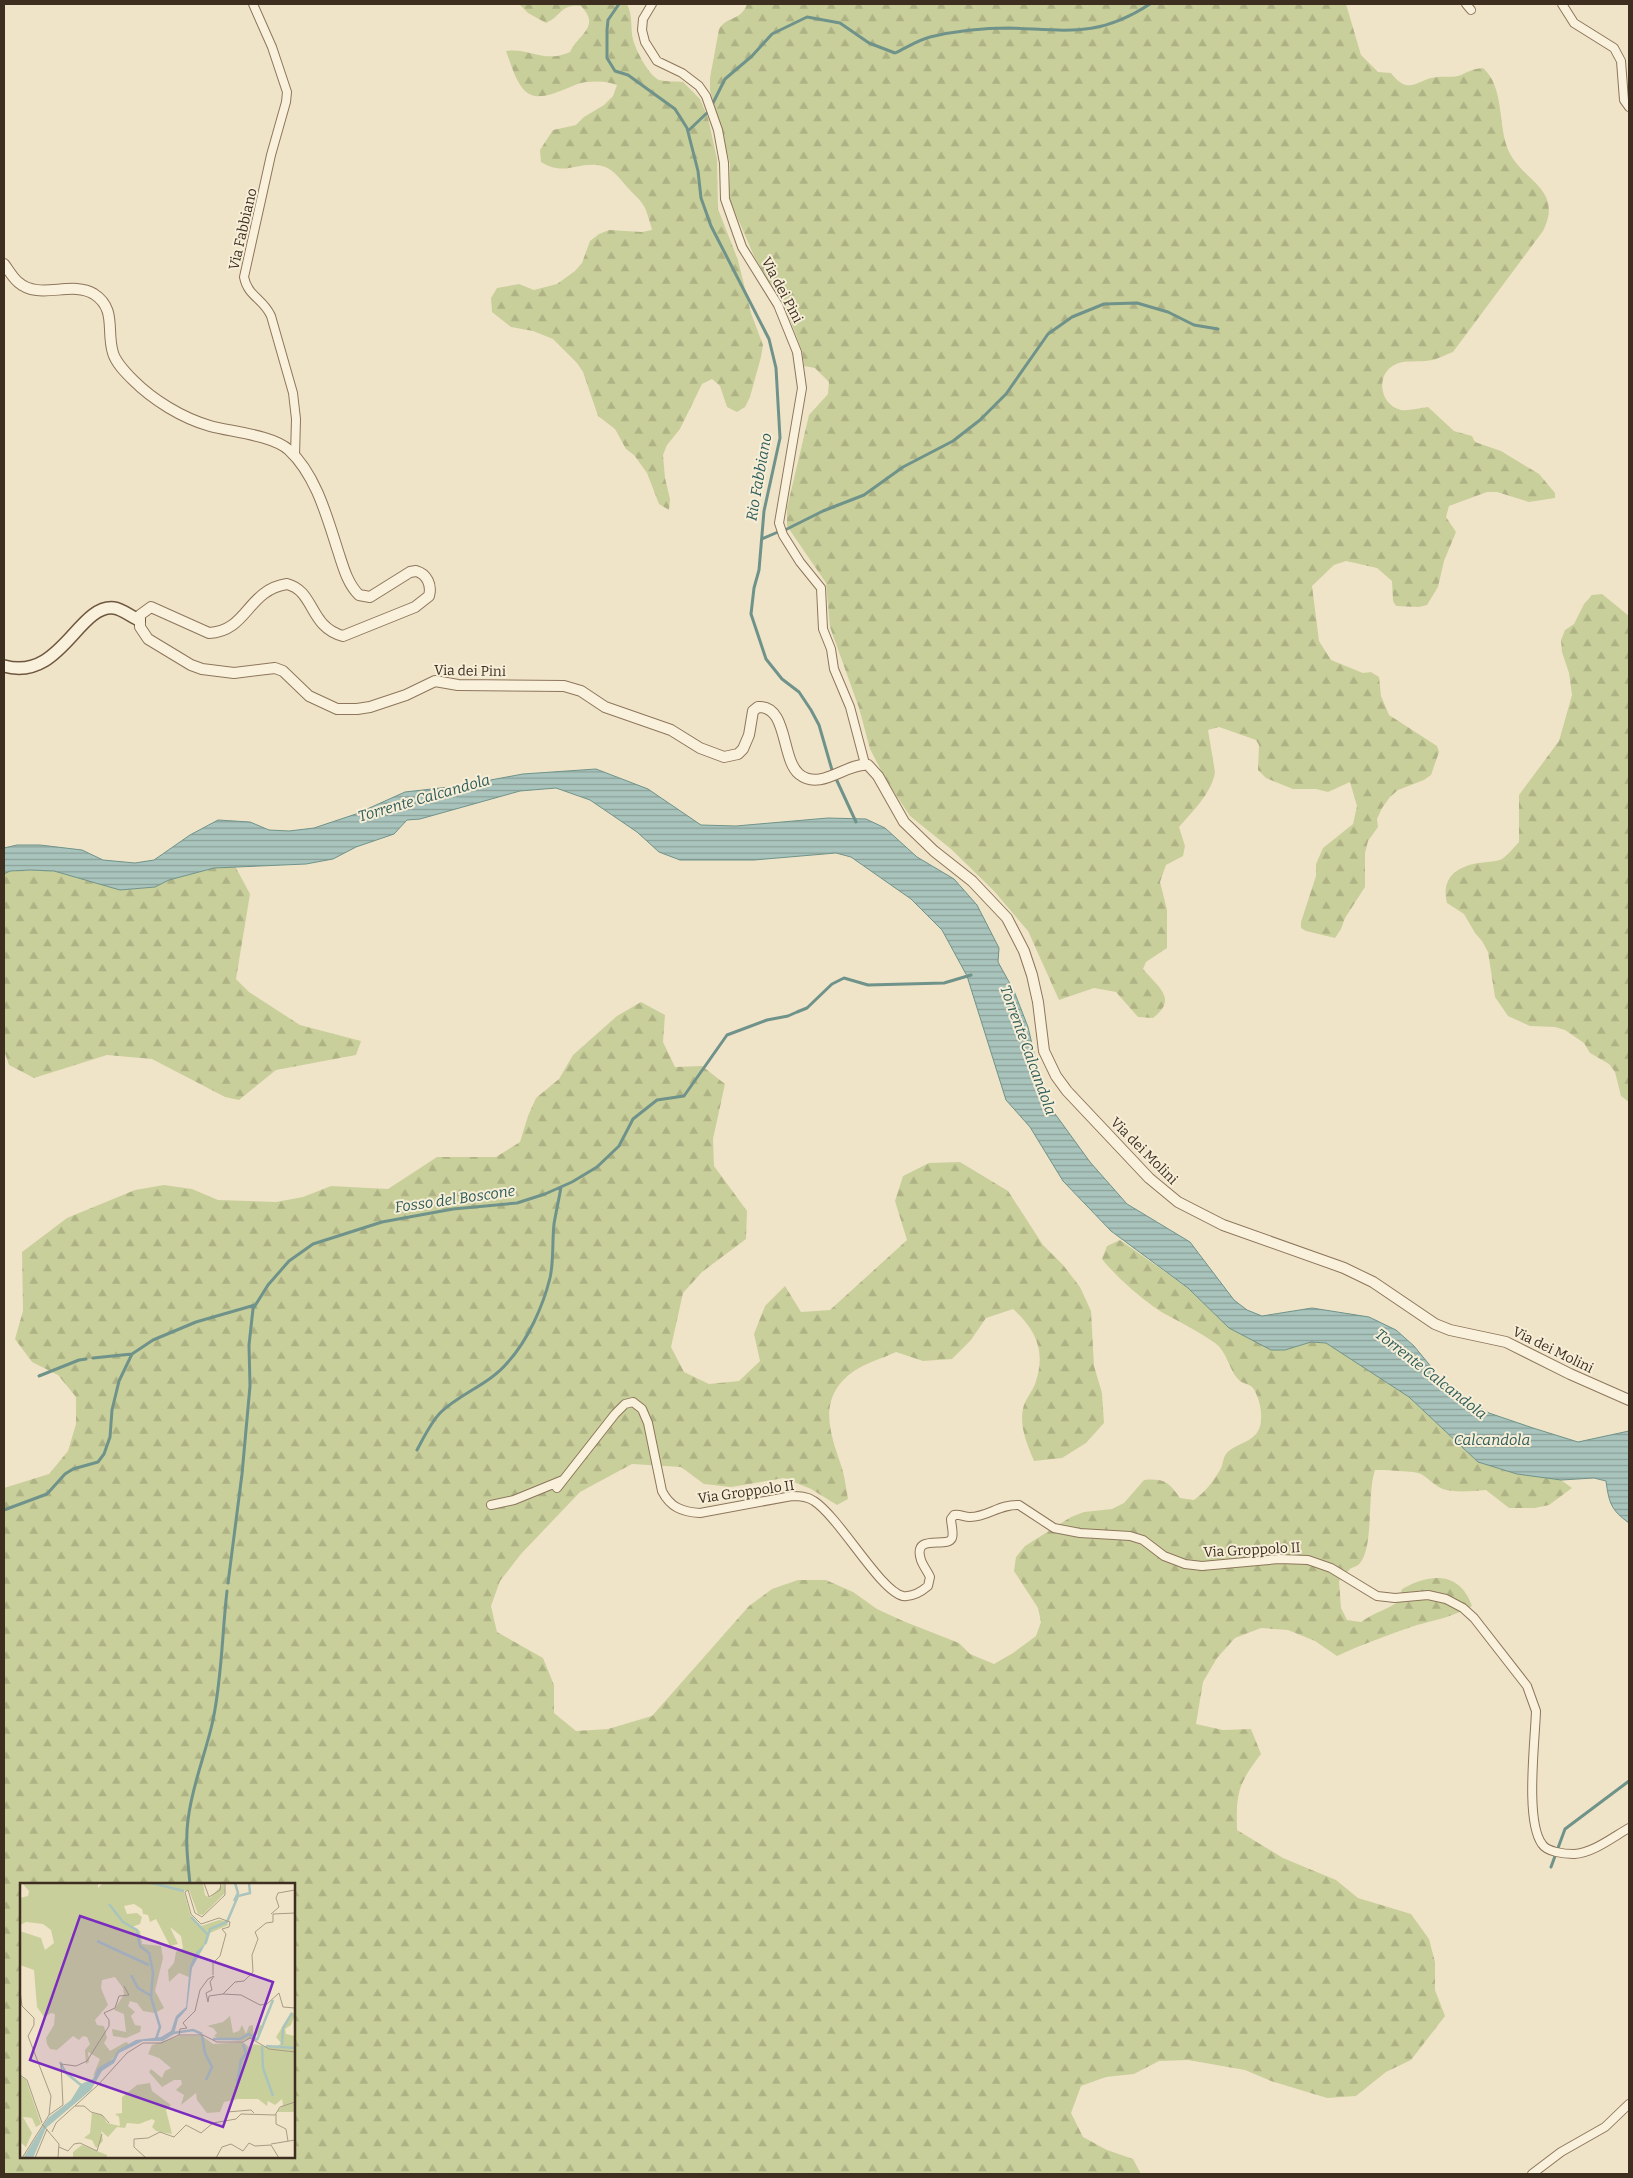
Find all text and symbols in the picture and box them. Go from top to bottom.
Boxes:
street label: Via Fabbiano [225,186,261,272]
street label: Via dei Pini [758,254,806,326]
water label: Rio Fabbiano [742,432,776,522]
street label: Via dei Pini [434,662,506,680]
water label: Torrente Calcandola [356,771,492,825]
water label: Torrente Calcandola [996,983,1060,1117]
street label: Via dei Molini [1107,1114,1181,1188]
water label: Fosso del Boscone [394,1182,517,1216]
street label: Via dei Molini [1510,1323,1596,1377]
water label: Torrente Calcandola [1372,1325,1490,1423]
water label: Calcandola [1454,1431,1530,1449]
street label: Via Groppolo II [697,1477,795,1507]
street label: Via Groppolo II [1203,1539,1301,1561]
inset map [20,1883,295,2158]

